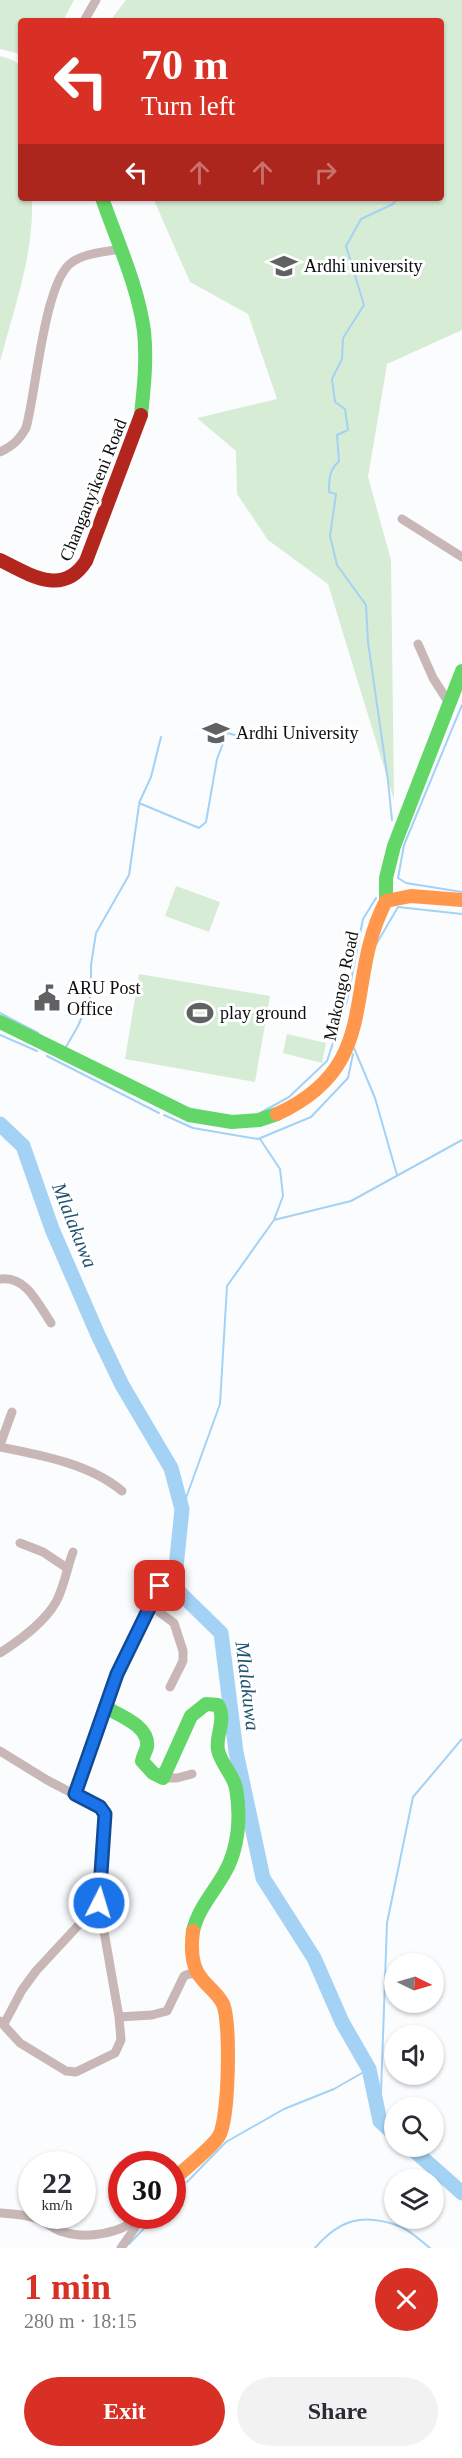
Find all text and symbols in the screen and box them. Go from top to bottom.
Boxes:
icon: left [42,42,120,120]
text: 70 m [141,42,229,88]
text: Turn left [141,91,235,121]
icon: left [120,156,153,189]
icon: ahead [183,156,216,189]
icon: ahead [246,156,279,189]
icon: right [309,156,342,189]
school or university icon: Ardhi university [269,251,299,281]
place label: Ardhi university [304,256,423,276]
street label: Changanyikeni Road [55,416,131,564]
school or university icon: Ardhi University [201,718,231,748]
place label: Ardhi University [236,723,358,743]
street label: Makongo Road [320,929,362,1043]
place label: ARU Post Office [67,978,141,1019]
public building icon: ARU Post Office [32,983,62,1013]
sports icon: play ground [185,998,215,1028]
place label: play ground [220,1003,306,1023]
water label: Mlalakuwa [48,1178,102,1271]
pin [134,1560,185,1611]
icon: arrive [143,1569,176,1602]
water label: Mlalakuwa [231,1639,264,1732]
position arrow [67,1871,131,1935]
north arrow [384,1953,444,2013]
map controls [384,1953,444,2229]
button: sound [384,2025,444,2085]
button: search [384,2097,444,2157]
speed limit sign: 30 [108,2151,186,2229]
text: 22 [42,2166,72,2199]
button: layers [384,2169,444,2229]
text: km/h [42,2197,72,2213]
text: 1 min [24,2267,111,2307]
button: close [375,2268,438,2331]
text: 280 m · 18:15 [24,2310,137,2332]
button: Exit [24,2377,225,2446]
button: Share [237,2377,438,2446]

